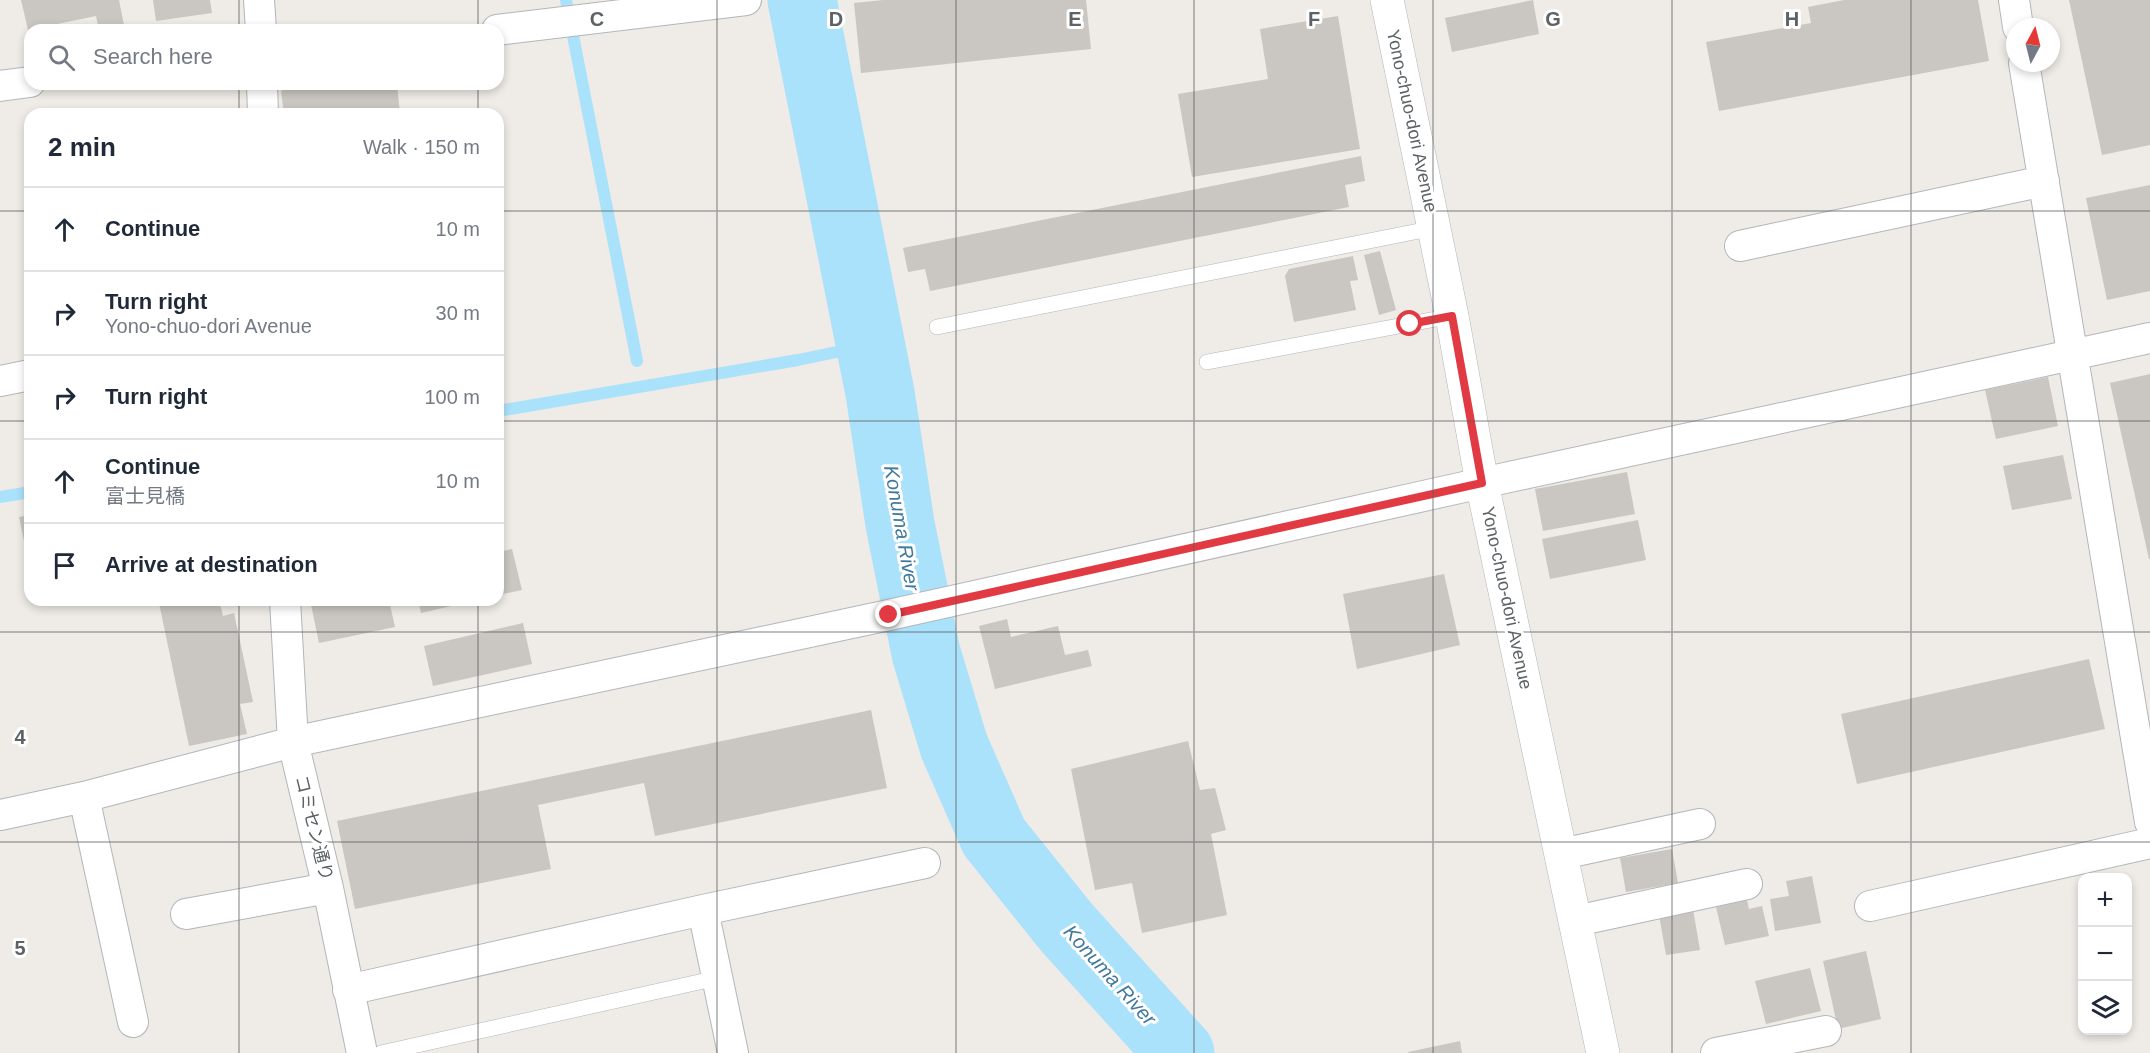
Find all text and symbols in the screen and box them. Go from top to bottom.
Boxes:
text: C [590,8,604,30]
text: D [829,8,843,30]
text: E [1068,8,1082,30]
text: F [1308,8,1320,30]
text: G [1545,8,1561,30]
text: H [1785,8,1799,30]
north arrow [2006,18,2060,72]
search box [24,24,504,90]
street label: Yono-chuo-dori Avenue [1383,28,1441,214]
icon: search [45,41,78,74]
text: Search here [93,44,213,69]
text: 2 min [48,132,116,162]
text: Walk · 150 m [363,136,480,158]
icon: ahead [48,213,81,246]
text: Continue [105,216,200,241]
text: 10 m [436,218,480,240]
text: Turn right [105,289,207,314]
icon: right [48,297,81,330]
text: 30 m [436,302,480,324]
route start [1396,310,1422,336]
text: Yono-chuo-dori Avenue [105,315,312,337]
icon: right [48,381,81,414]
text: Turn right [105,384,207,409]
text: 100 m [424,386,480,408]
text: Continue [105,454,200,479]
water label: Konuma River [880,464,924,594]
icon: ahead [48,465,81,498]
text: 10 m [436,470,480,492]
text: 富士見橋 [105,485,185,507]
street label: Yono-chuo-dori Avenue [1478,505,1536,691]
icon: arrive [48,549,81,582]
text: Arrive at destination [105,552,318,577]
route end [875,601,901,627]
text: 4 [14,726,26,748]
street label: コミセン通り [291,773,337,883]
map controls [2078,873,2132,1035]
button: + [2078,873,2132,927]
water label: Konuma River [1059,921,1161,1030]
button: − [2078,927,2132,981]
text: 5 [14,937,26,959]
button: layers [2078,981,2132,1035]

